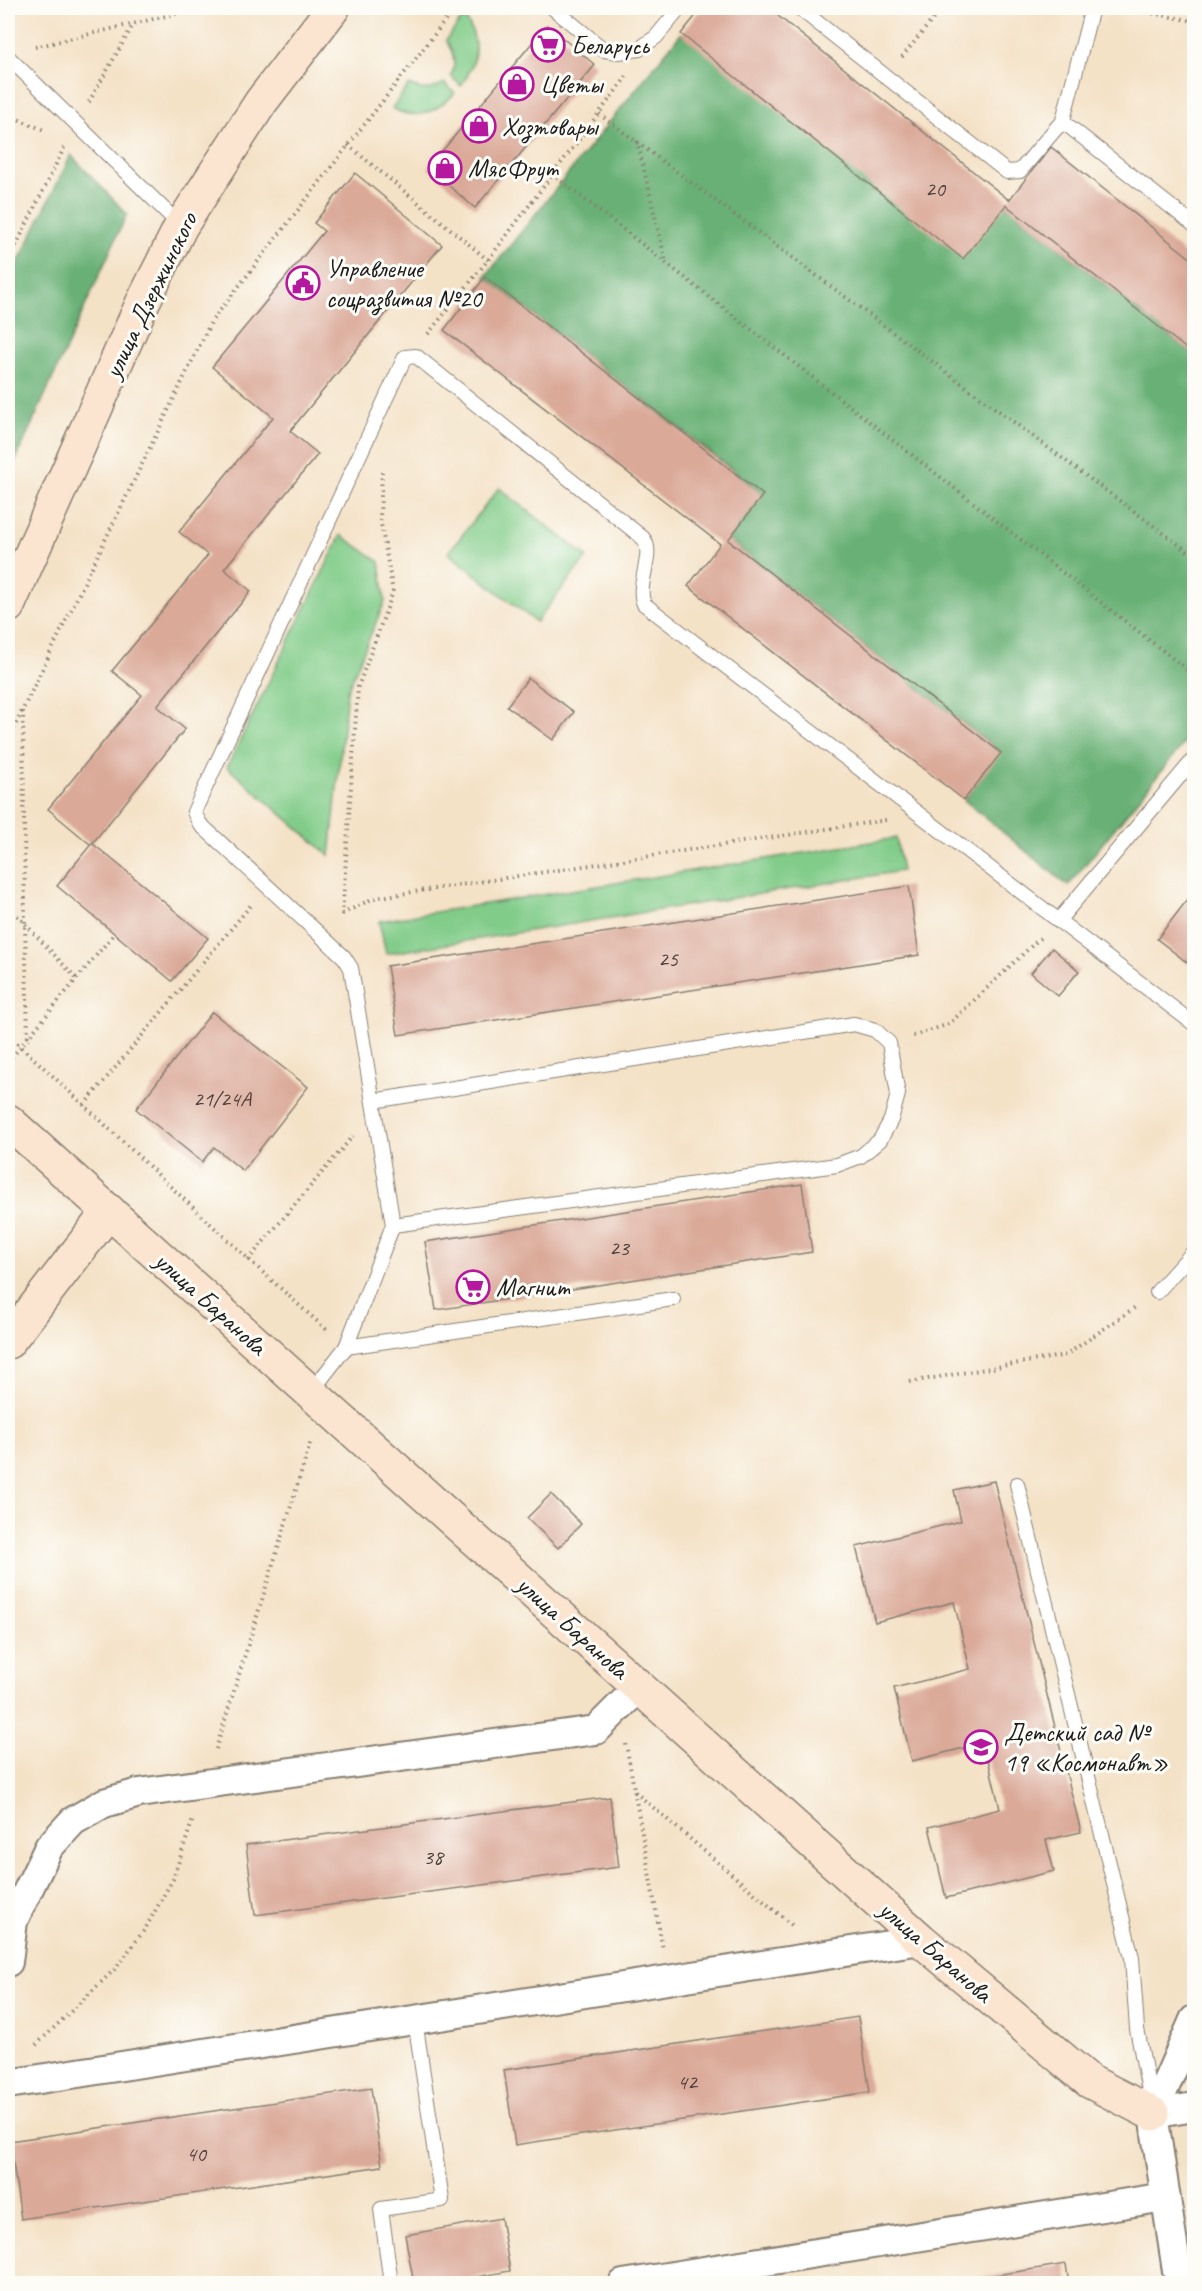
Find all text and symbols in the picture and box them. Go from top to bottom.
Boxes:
supermarket icon: Беларусь [530,27,566,63]
place label: Беларусь [571,29,650,62]
shop icon: Цветы [499,66,535,102]
place label: Цветы [540,68,605,101]
shop icon: Хозтовары [461,108,497,144]
place label: Хозтовары [502,110,600,144]
shop icon: МясФрут [427,150,463,186]
place label: МясФрут [468,152,560,185]
house number: 20 [925,175,947,203]
street label: улица Дзержинского [95,205,206,385]
place label: Управление соцразвития №20 [326,252,484,316]
public building icon: Управление соцразвития №20 [285,265,321,301]
house number: 25 [658,945,679,973]
house number: 21/24А [193,1085,252,1113]
house number: 23 [609,1234,631,1262]
street label: улица Баранова [146,1243,275,1364]
supermarket icon: Магнит [455,1269,491,1305]
place label: Магнит [496,1271,571,1304]
street label: улица Баранова [508,1567,637,1688]
place label: Детский сад № 19 «Космонавт» [1004,1716,1168,1779]
school or university icon: Детский сад № 19 «Космонавт» [963,1729,999,1765]
house number: 38 [423,1843,445,1871]
street label: улица Баранова [871,1892,1000,2011]
house number: 42 [677,2068,699,2096]
house number: 40 [186,2140,208,2168]

